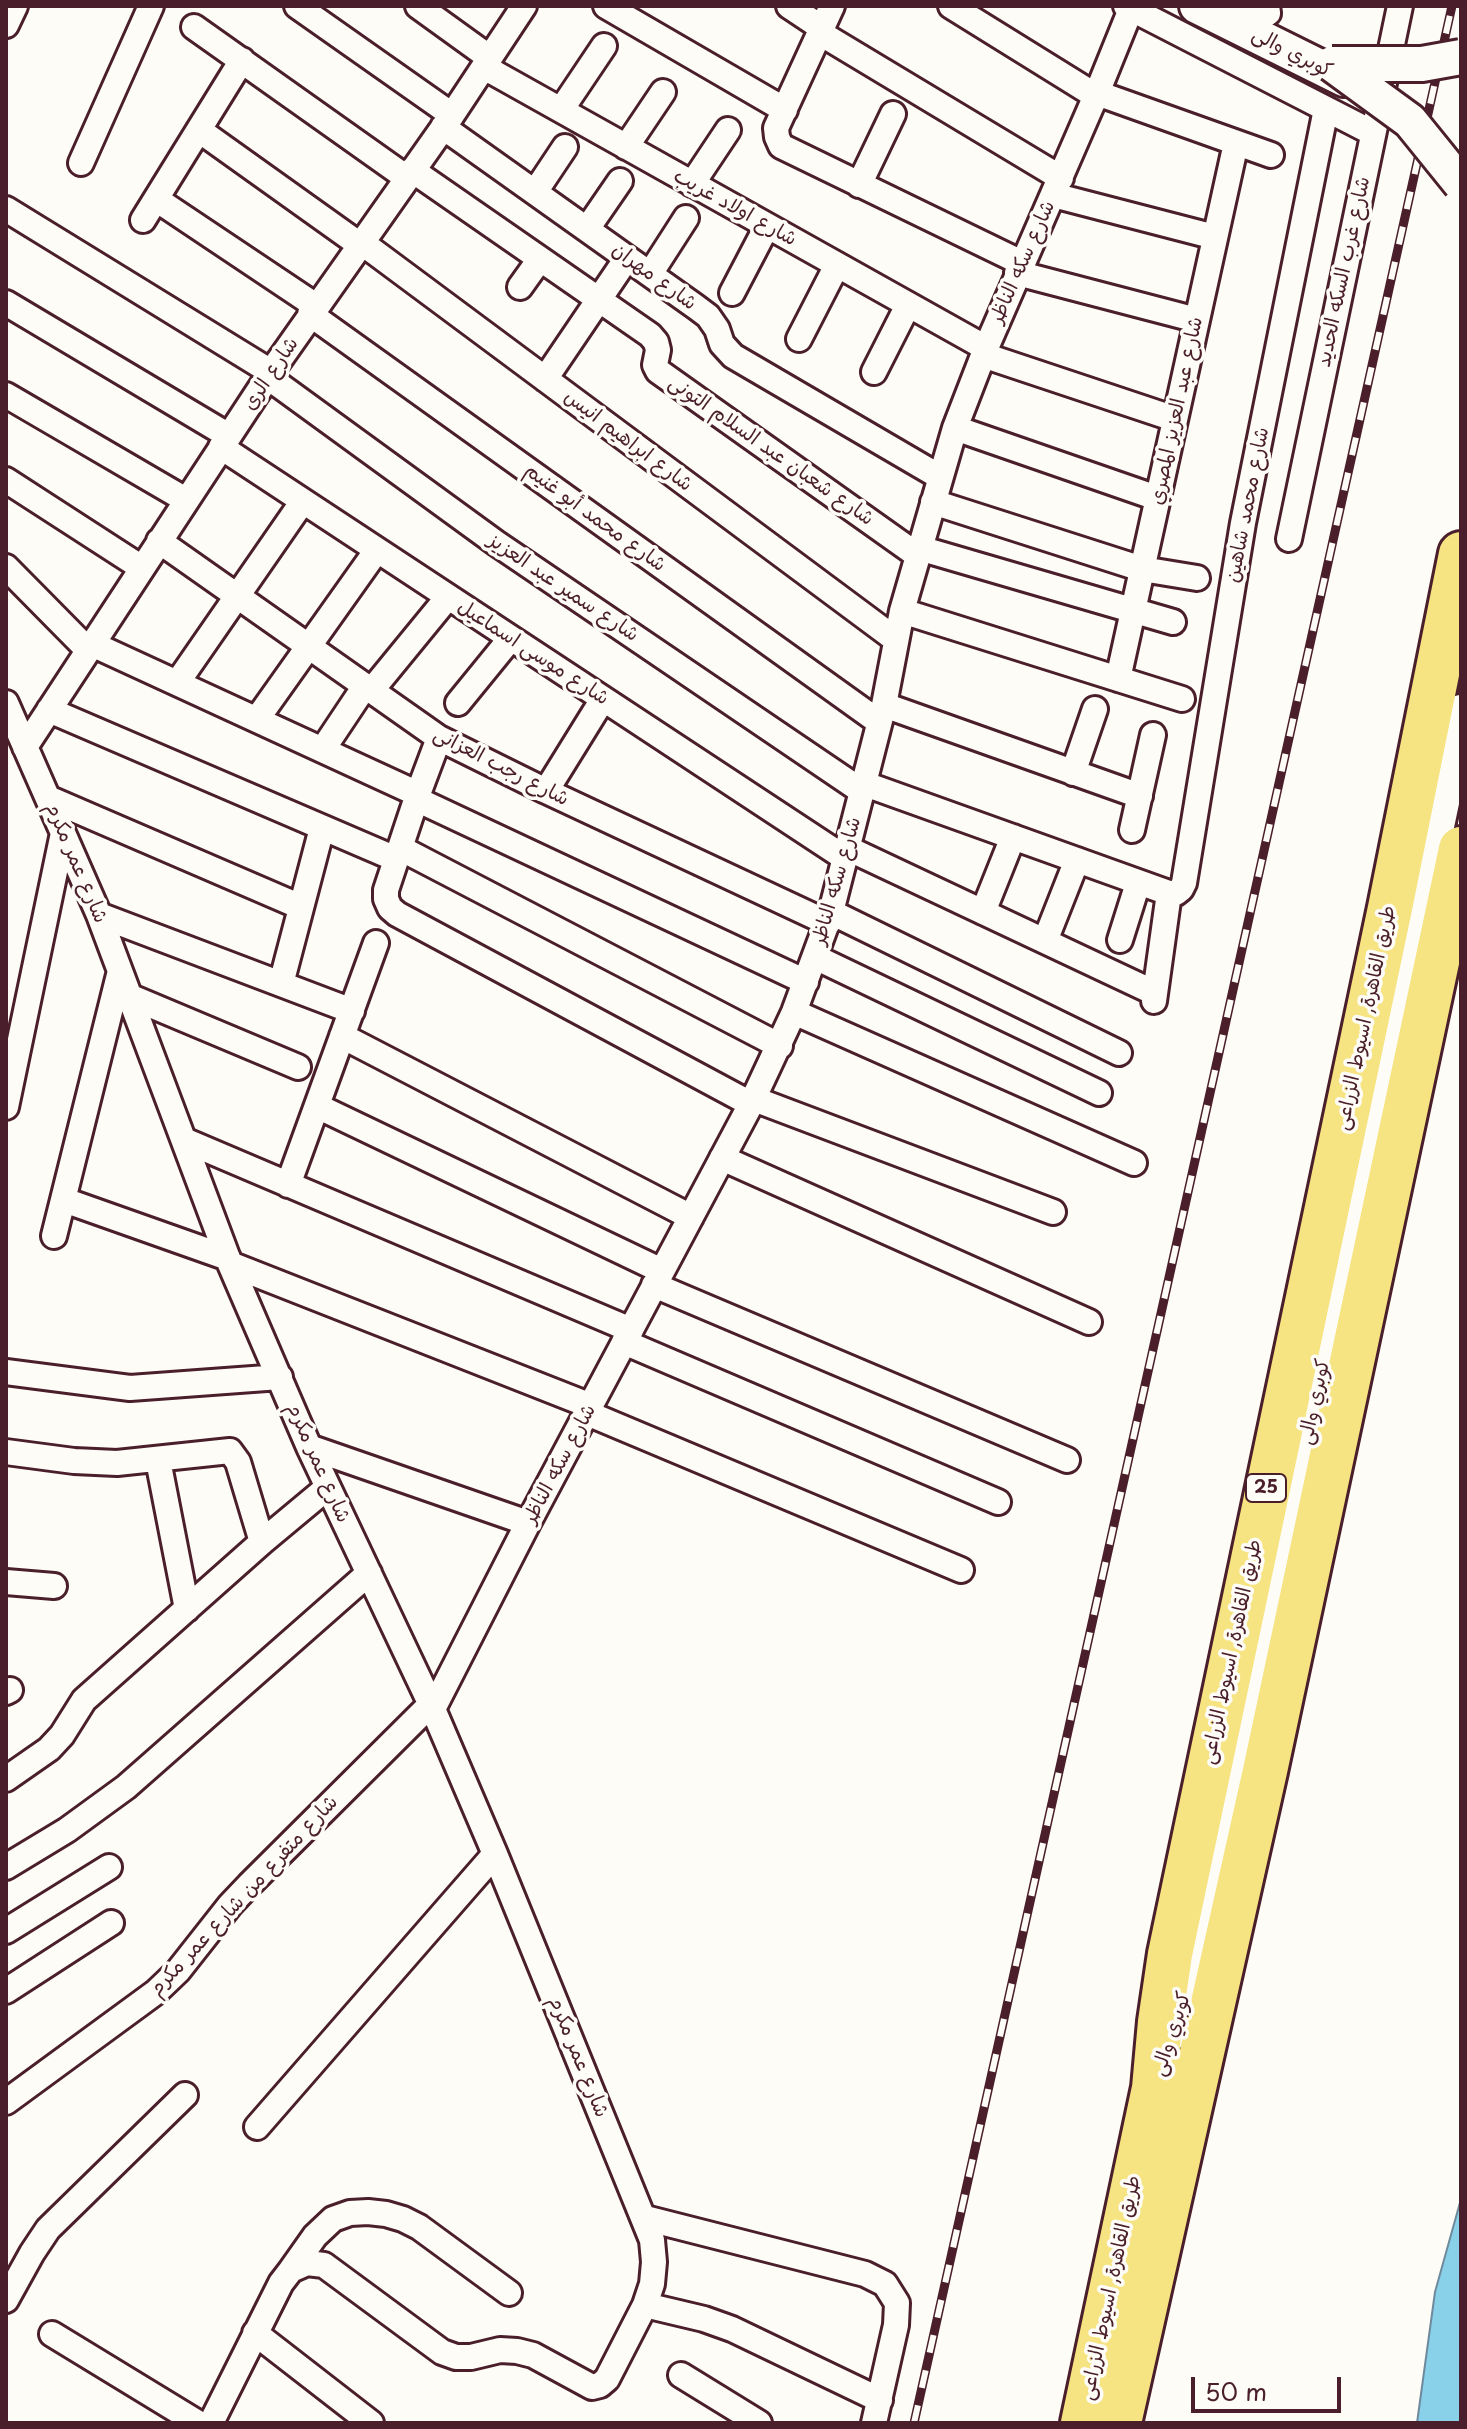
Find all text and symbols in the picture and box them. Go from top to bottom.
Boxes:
street label: كوبري والى [1248,23,1336,83]
street label: شارع اولاد غريب [669,164,801,252]
street label: شارع غرب السكه الحديد [1312,175,1376,369]
street label: شارع سكه الناظر [985,197,1061,327]
street label: شارع مهران [607,238,701,316]
street label: شارع عبد العزيز المصري [1145,315,1209,507]
street label: شارع الرى [238,333,304,415]
street label: شارع شعبان عبد السلام التونى [664,371,878,531]
street label: شارع ابراهيم انيس [559,385,697,497]
street label: شارع محمد شاهين [1221,425,1275,585]
street label: شارع محمد أبو غنيم [520,459,670,577]
street label: شارع سمير عبد العزيز [483,529,643,647]
street label: شارع موسى اسماعيل [453,595,613,711]
street label: شارع رجب العزانى [429,723,573,811]
street label: شارع عمر مكرم [40,799,112,927]
street label: شارع سكه الناظر [807,814,867,948]
street label: طريق القاهرة, اسيوط الزراعى [1330,903,1402,1133]
street label: كوبري والى [1294,1357,1336,1447]
street label: شارع عمر مكرم [281,1399,355,1527]
street label: شارع سكه الناظر [518,1400,602,1528]
road number: 25 [1246,1474,1286,1502]
street label: طريق القاهرة, اسيوط الزراعى [1196,1537,1268,1767]
street label: شارع متفرع من شارع عمر مكرم [145,1791,343,2001]
street label: كوبري والى [1147,1989,1197,2079]
street label: شارع عمر مكرم [543,1993,613,2121]
street label: طريق القاهرة, اسيوط الزراعى [1075,2173,1147,2403]
scale bar [1195,2361,1345,2411]
text: 50 m [1205,2373,1267,2409]

